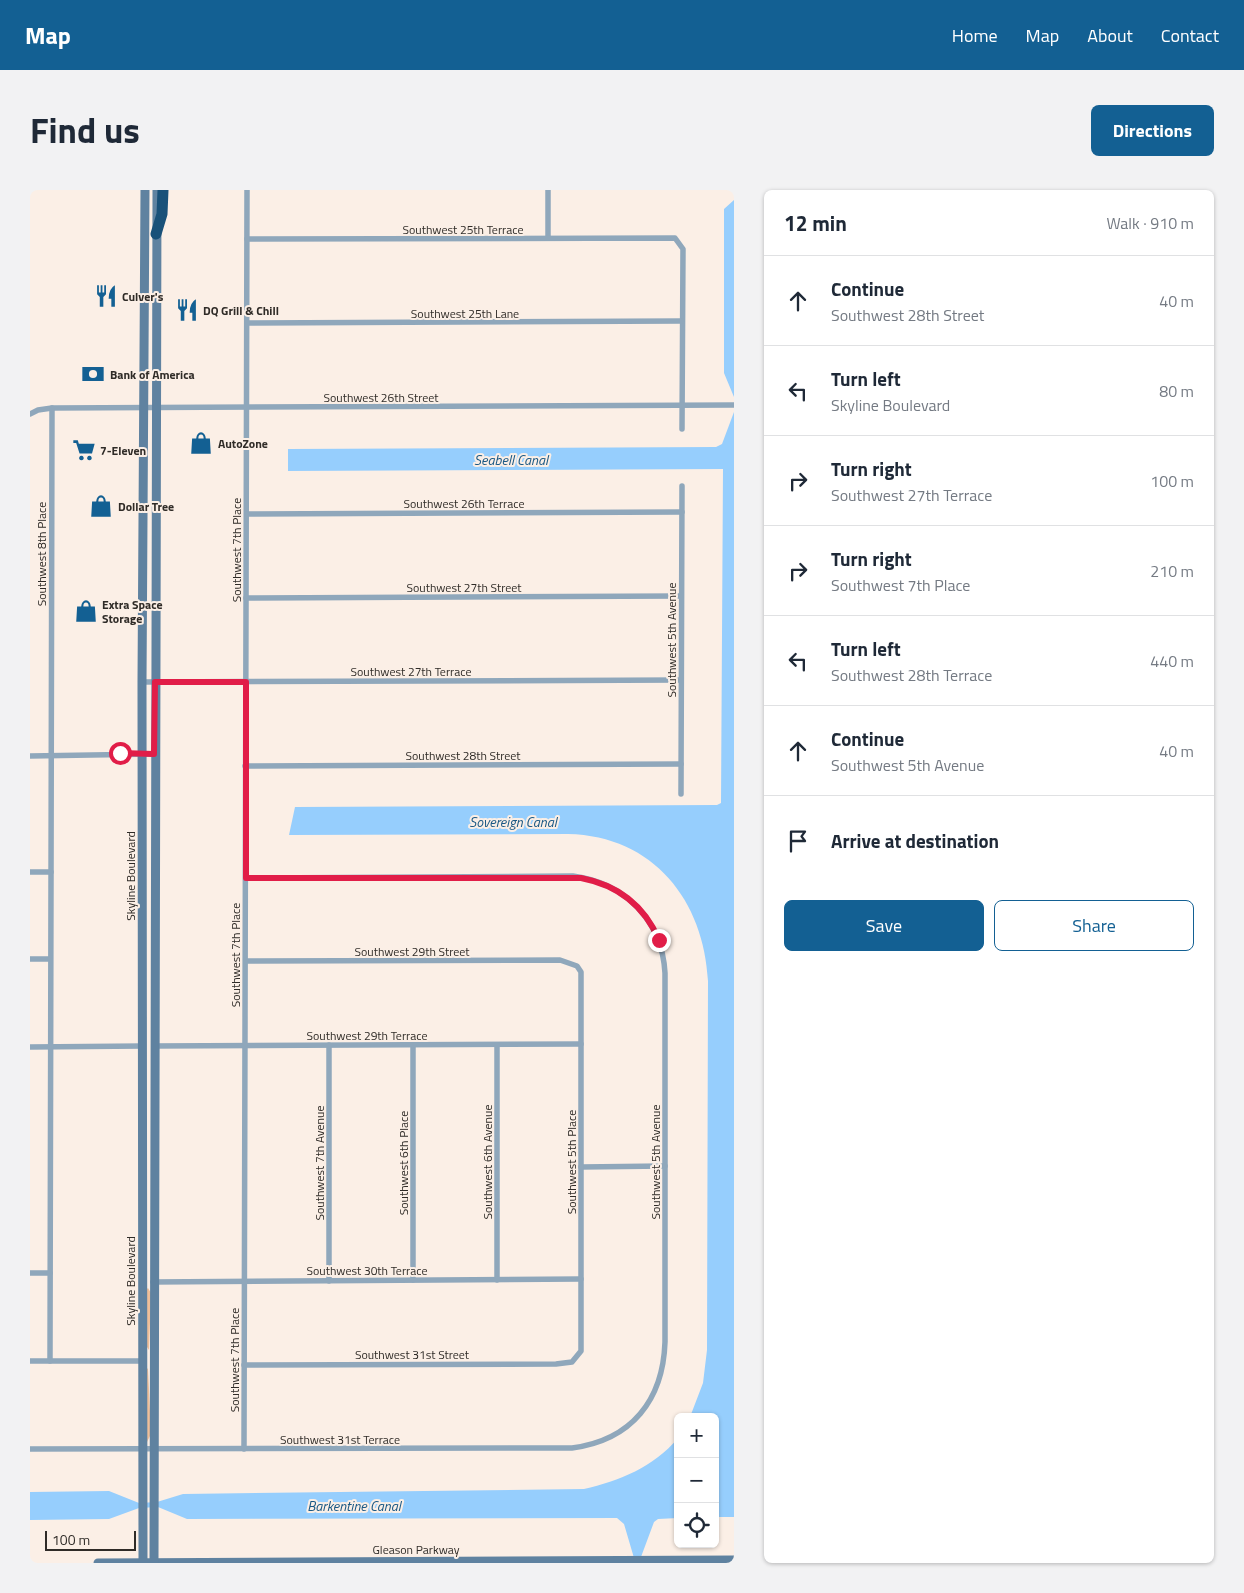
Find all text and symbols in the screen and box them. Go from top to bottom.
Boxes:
text: Map [25,17,71,53]
text: Home [952,22,998,49]
text: Map [1026,22,1059,49]
text: About [1087,22,1133,49]
text: Contact [1161,22,1219,49]
text: Find us [30,103,140,157]
button: Directions [1091,105,1214,156]
text: 12 min [784,207,847,239]
text: Walk · 910 m [1106,211,1194,235]
street label: Southwest 25th Terrace [403,220,523,239]
text: Continue [831,274,904,303]
restaurant icon: Culver's [93,283,119,309]
place label: Culver's [122,287,164,306]
icon: ahead [784,287,812,315]
text: 40 m [1159,289,1194,313]
restaurant icon: DQ Grill & Chill [174,297,200,323]
place label: DQ Grill & Chill [203,301,279,320]
text: Southwest 28th Street [831,303,984,327]
street label: Southwest 25th Lane [411,304,519,323]
bank icon: Bank of America [80,361,106,387]
text: Turn left [831,364,901,393]
place label: Bank of America [110,365,195,384]
icon: left [784,377,812,405]
text: 80 m [1159,379,1194,403]
street label: Southwest 26th Street [323,388,439,407]
text: Skyline Boulevard [831,393,950,417]
shop icon: AutoZone [188,430,214,456]
place label: AutoZone [218,434,268,453]
supermarket icon: 7-Eleven [71,437,97,463]
place label: 7-Eleven [100,441,146,460]
water label: Seabell Canal [474,449,550,470]
text: Turn right [831,454,912,483]
icon: right [784,467,812,495]
text: 100 m [1150,469,1194,493]
text: Southwest 27th Terrace [831,483,992,507]
shop icon: Dollar Tree [88,493,114,519]
street label: Southwest 26th Terrace [404,494,524,513]
place label: Dollar Tree [118,497,174,516]
street label: Southwest 7th Place [227,498,246,602]
street label: Southwest 8th Place [32,502,51,606]
text: Turn right [831,544,912,573]
icon: right [784,557,812,585]
text: 210 m [1150,559,1194,583]
text: Southwest 7th Place [831,573,970,597]
street label: Southwest 27th Street [406,578,522,597]
street label: Southwest 5th Avenue [662,583,681,697]
place label: Extra Space Storage [102,595,163,628]
shop icon: Extra Space Storage [73,598,99,624]
text: Turn left [831,634,901,663]
icon: left [784,647,812,675]
text: 440 m [1150,649,1194,673]
street label: Southwest 27th Terrace [351,662,471,681]
text: Southwest 28th Terrace [831,663,992,687]
text: Continue [831,724,904,753]
icon: ahead [784,737,812,765]
text: 40 m [1159,739,1194,763]
route start [109,742,132,765]
street label: Southwest 28th Street [405,746,521,765]
text: Southwest 5th Avenue [831,753,984,777]
water label: Sovereign Canal [469,811,559,832]
text: Arrive at destination [831,826,999,855]
icon: arrive [784,827,812,855]
street label: Skyline Boulevard [121,831,140,921]
button: Save [784,900,984,951]
button: Share [994,900,1194,951]
street label: Southwest 7th Place [226,903,245,1007]
route end [648,929,671,952]
street label: Southwest 29th Street [354,942,470,961]
street label: Southwest 29th Terrace [307,1026,427,1045]
street label: Southwest 6th Avenue [478,1105,497,1219]
street label: Southwest 5th Avenue [646,1105,665,1219]
street label: Southwest 7th Avenue [310,1106,329,1220]
street label: Southwest 5th Place [562,1110,581,1214]
street label: Southwest 6th Place [394,1111,413,1215]
street label: Skyline Boulevard [121,1236,140,1326]
street label: Southwest 30th Terrace [307,1261,427,1280]
street label: Southwest 7th Place [225,1308,244,1412]
street label: Southwest 31st Street [355,1345,470,1364]
map controls [674,1413,719,1548]
button: + [674,1413,719,1458]
street label: Southwest 31st Terrace [280,1430,400,1449]
button: − [674,1458,719,1503]
water label: Barkentine Canal [307,1495,403,1516]
button: locate [674,1503,719,1548]
scale bar [45,1528,136,1551]
text: 100 m [52,1529,90,1550]
street label: Gleason Parkway [372,1540,460,1559]

